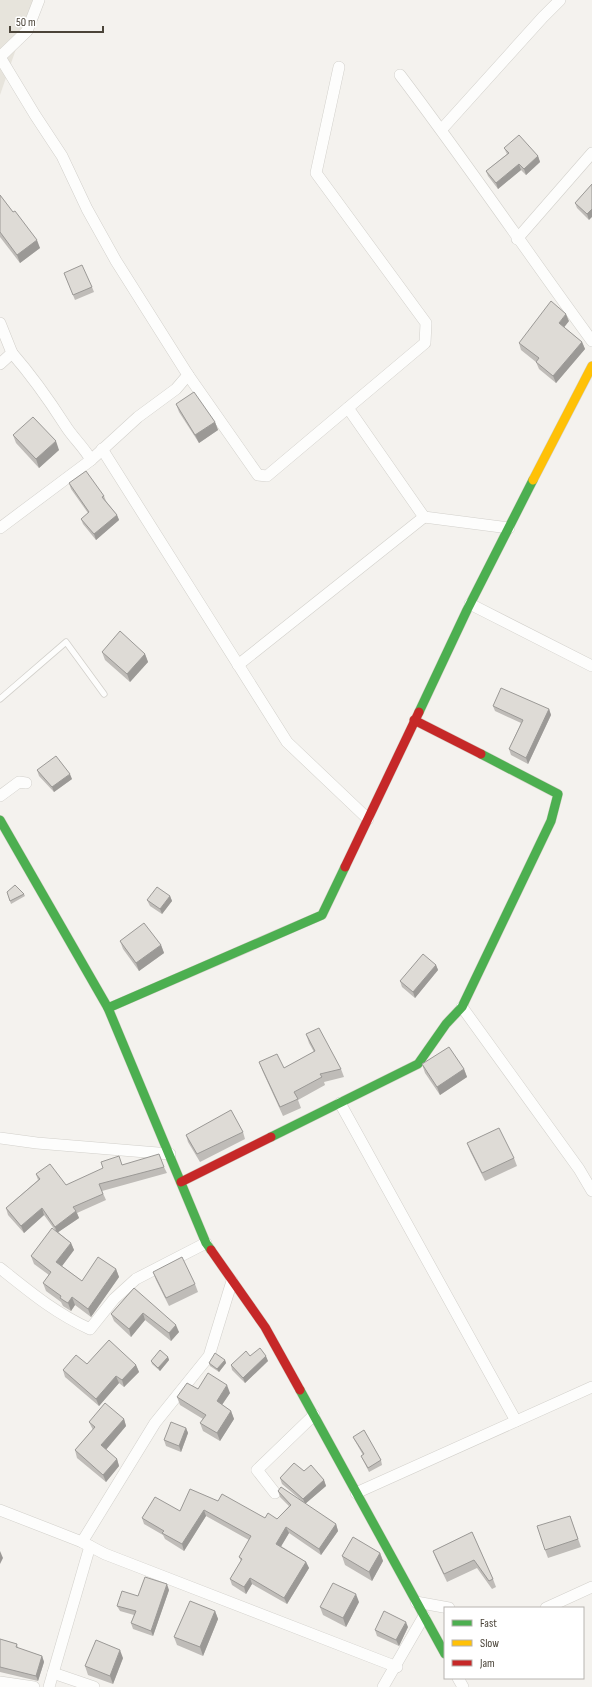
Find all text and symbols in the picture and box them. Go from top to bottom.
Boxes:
scale bar [10,8,103,34]
text: 50 m [16,15,36,30]
legend [444,1607,584,1679]
text: Fast [480,1616,497,1631]
text: Slow [480,1636,499,1651]
text: Jam [479,1656,495,1671]

